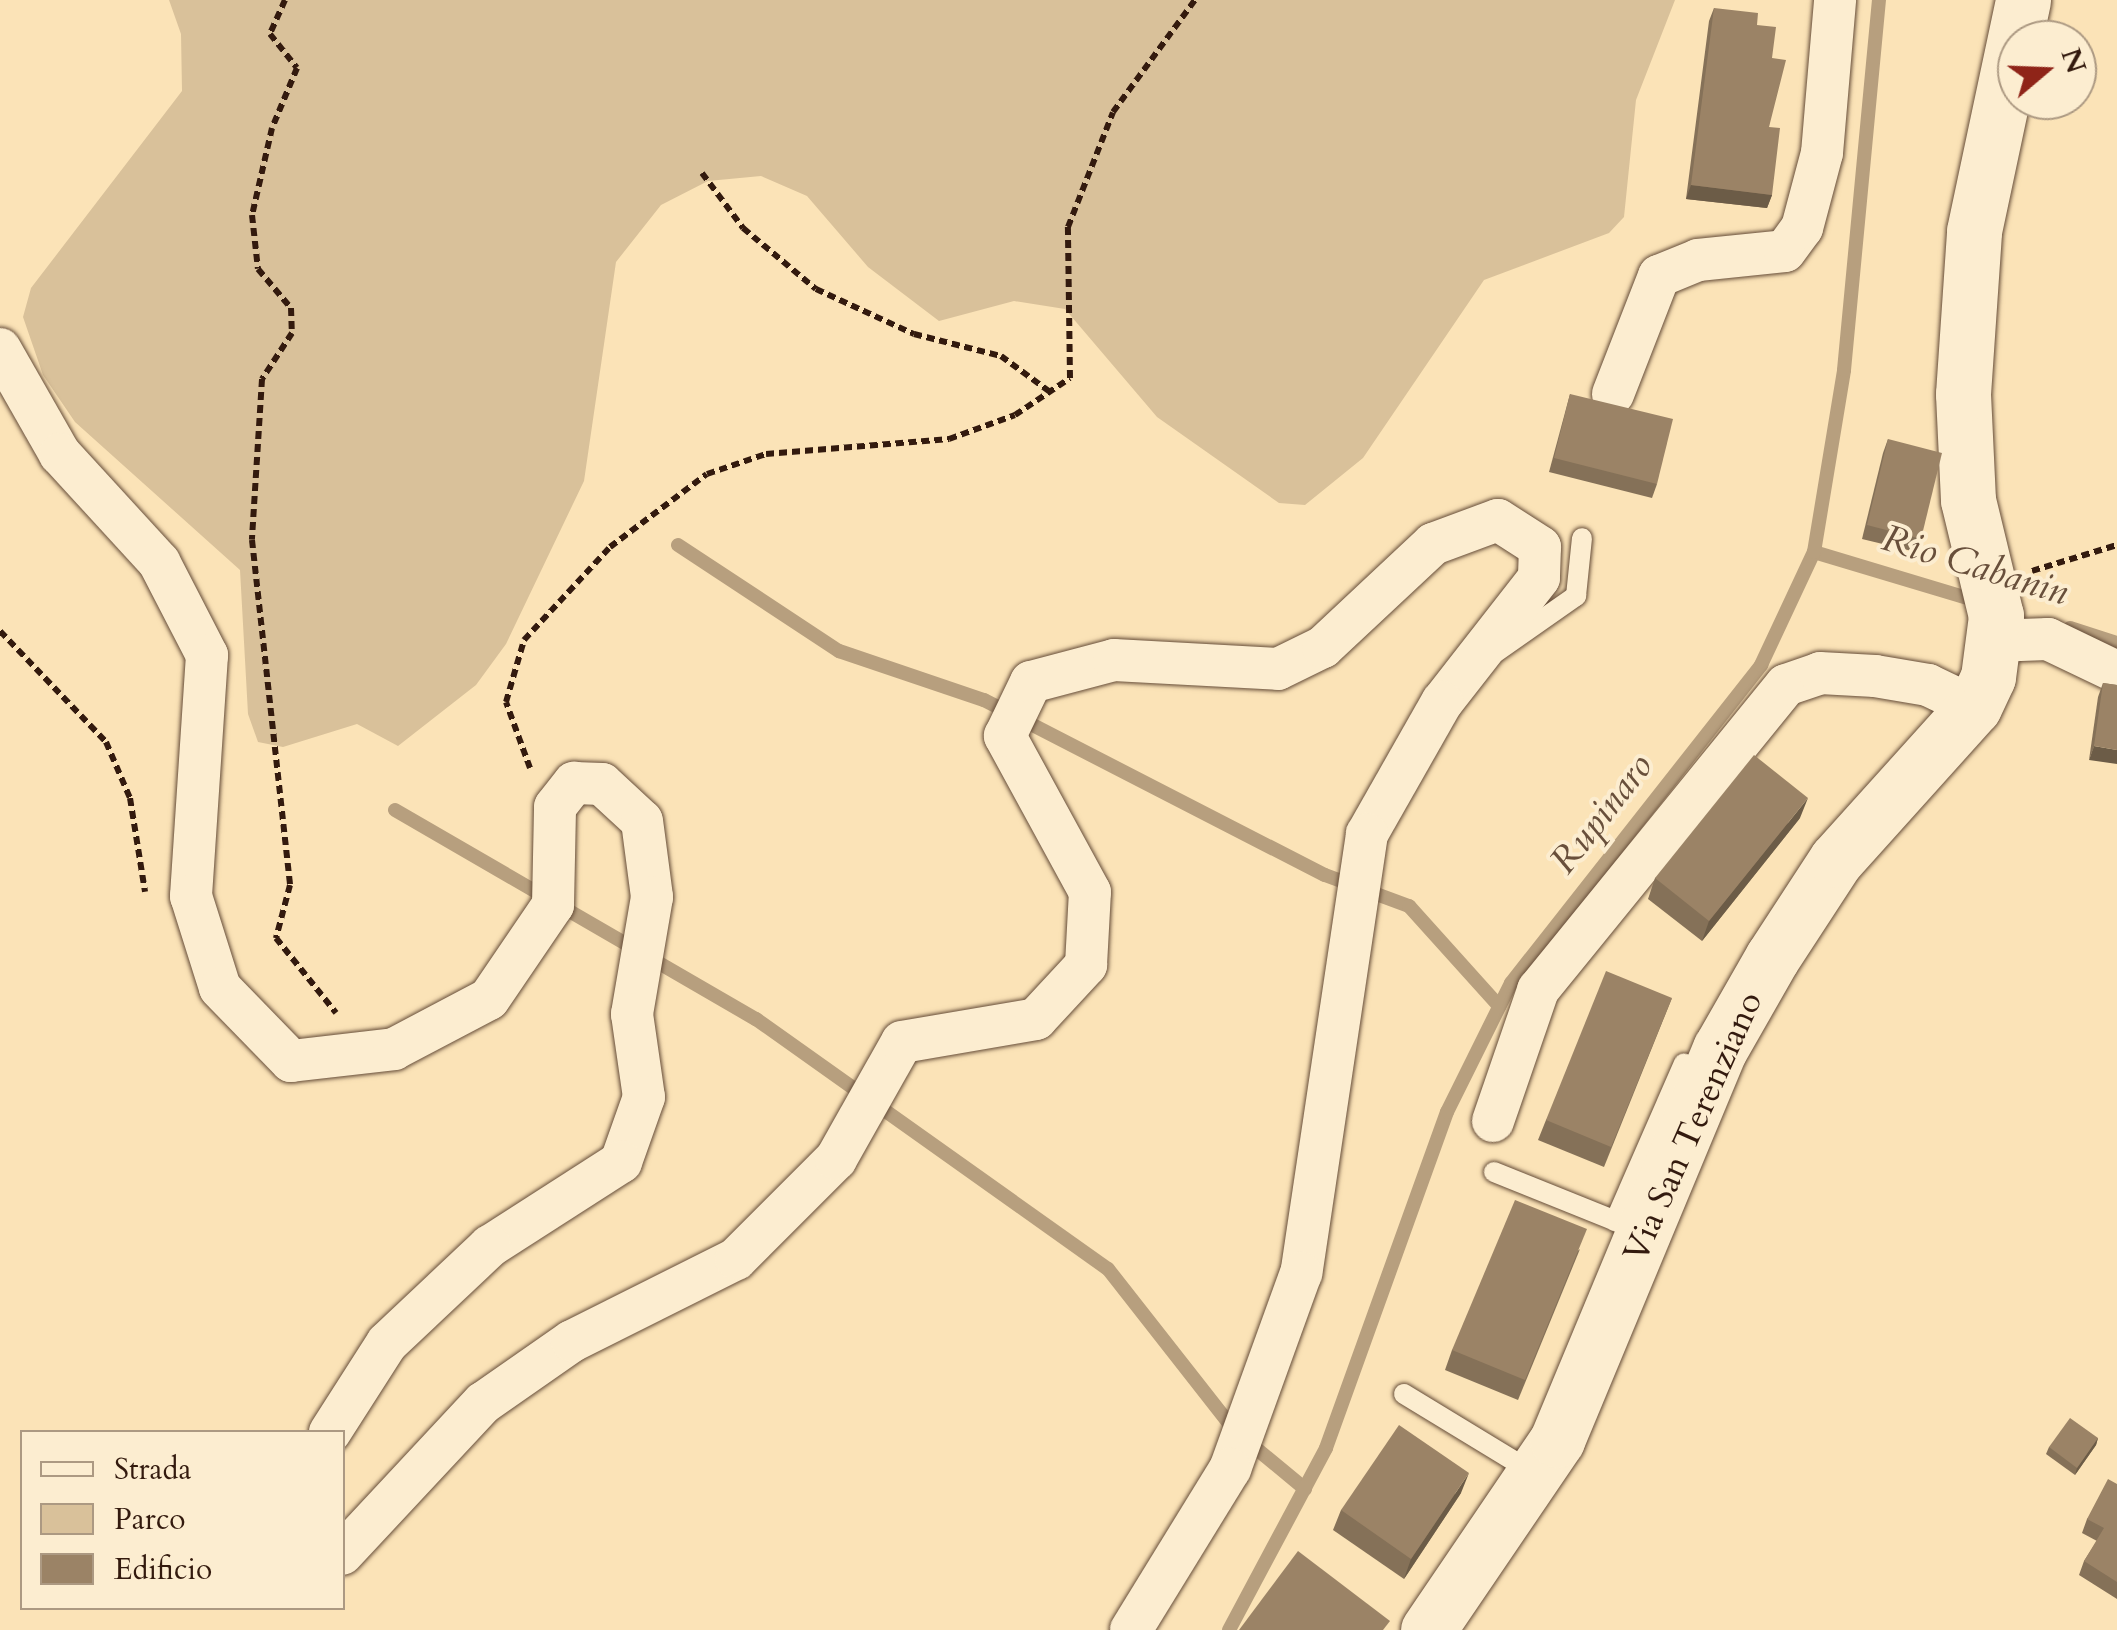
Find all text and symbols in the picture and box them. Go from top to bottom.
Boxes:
north arrow [1997,20,2097,120]
text: N [2052,43,2095,79]
water label: Rio Cabanin [1877,516,2073,616]
water label: Rupinaro [1541,745,1663,883]
street label: Via San Terenziano [1615,985,1771,1269]
legend [20,1430,345,1610]
text: Strada [114,1449,191,1490]
text: Parco [114,1499,186,1540]
text: Edificio [114,1549,212,1590]

